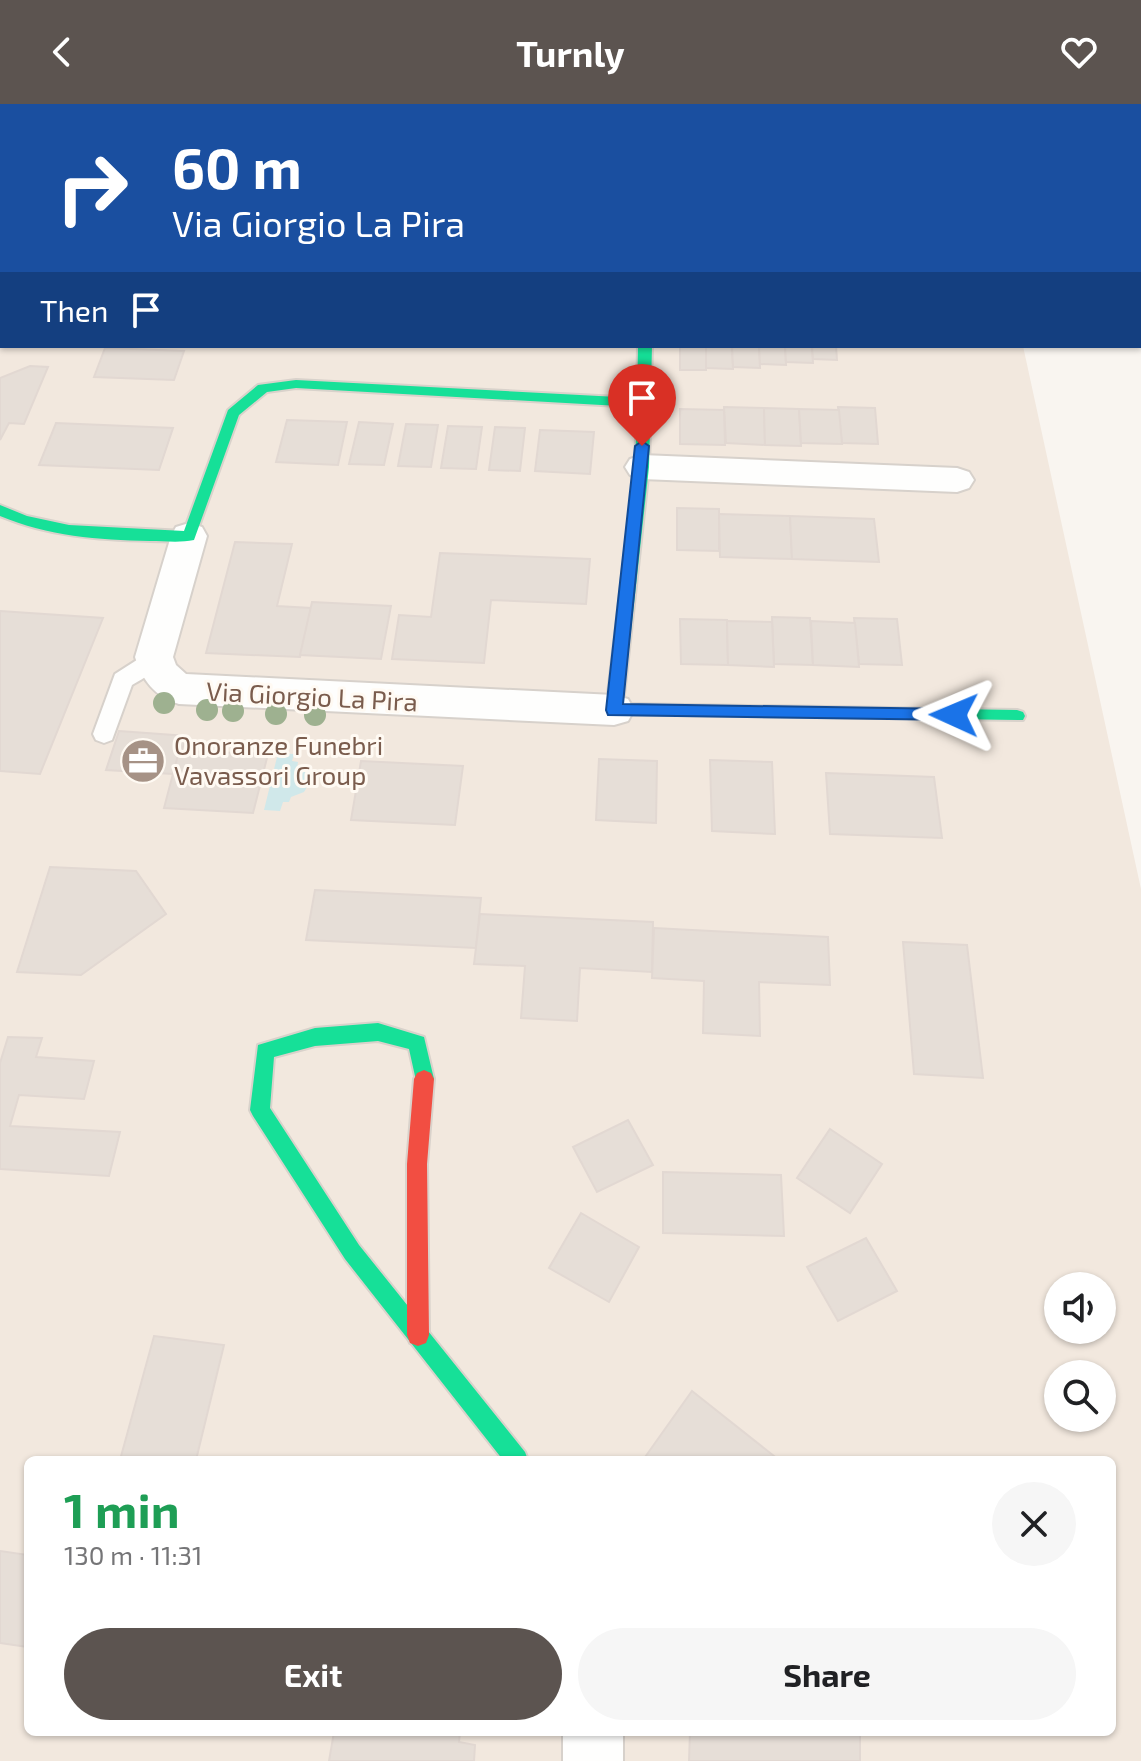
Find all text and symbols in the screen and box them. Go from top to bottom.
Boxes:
icon: back [40,30,84,74]
icon: heart [1057,30,1101,74]
text: Turnly [516,31,625,74]
text: 60 m [172,133,302,200]
icon: right [40,136,144,240]
text: Via Giorgio La Pira [172,201,465,244]
icon: arrive [124,288,168,332]
text: Then [40,292,108,328]
pin [608,364,676,446]
icon: arrive [620,376,664,420]
position arrow [912,673,996,757]
street label: Via Giorgio La Pira [206,674,419,717]
place label: Onoranze Funebri Vavassori Group [174,729,383,790]
office icon: Onoranze Funebri Vavassori Group [119,737,167,785]
map controls [1044,1272,1116,1432]
button: sound [1044,1272,1116,1344]
button: search [1044,1360,1116,1432]
text: 1 min [64,1480,180,1538]
button: close [992,1482,1076,1566]
text: 130 m · 11:31 [64,1539,202,1570]
button: Exit [64,1628,562,1720]
button: Share [578,1628,1076,1720]

